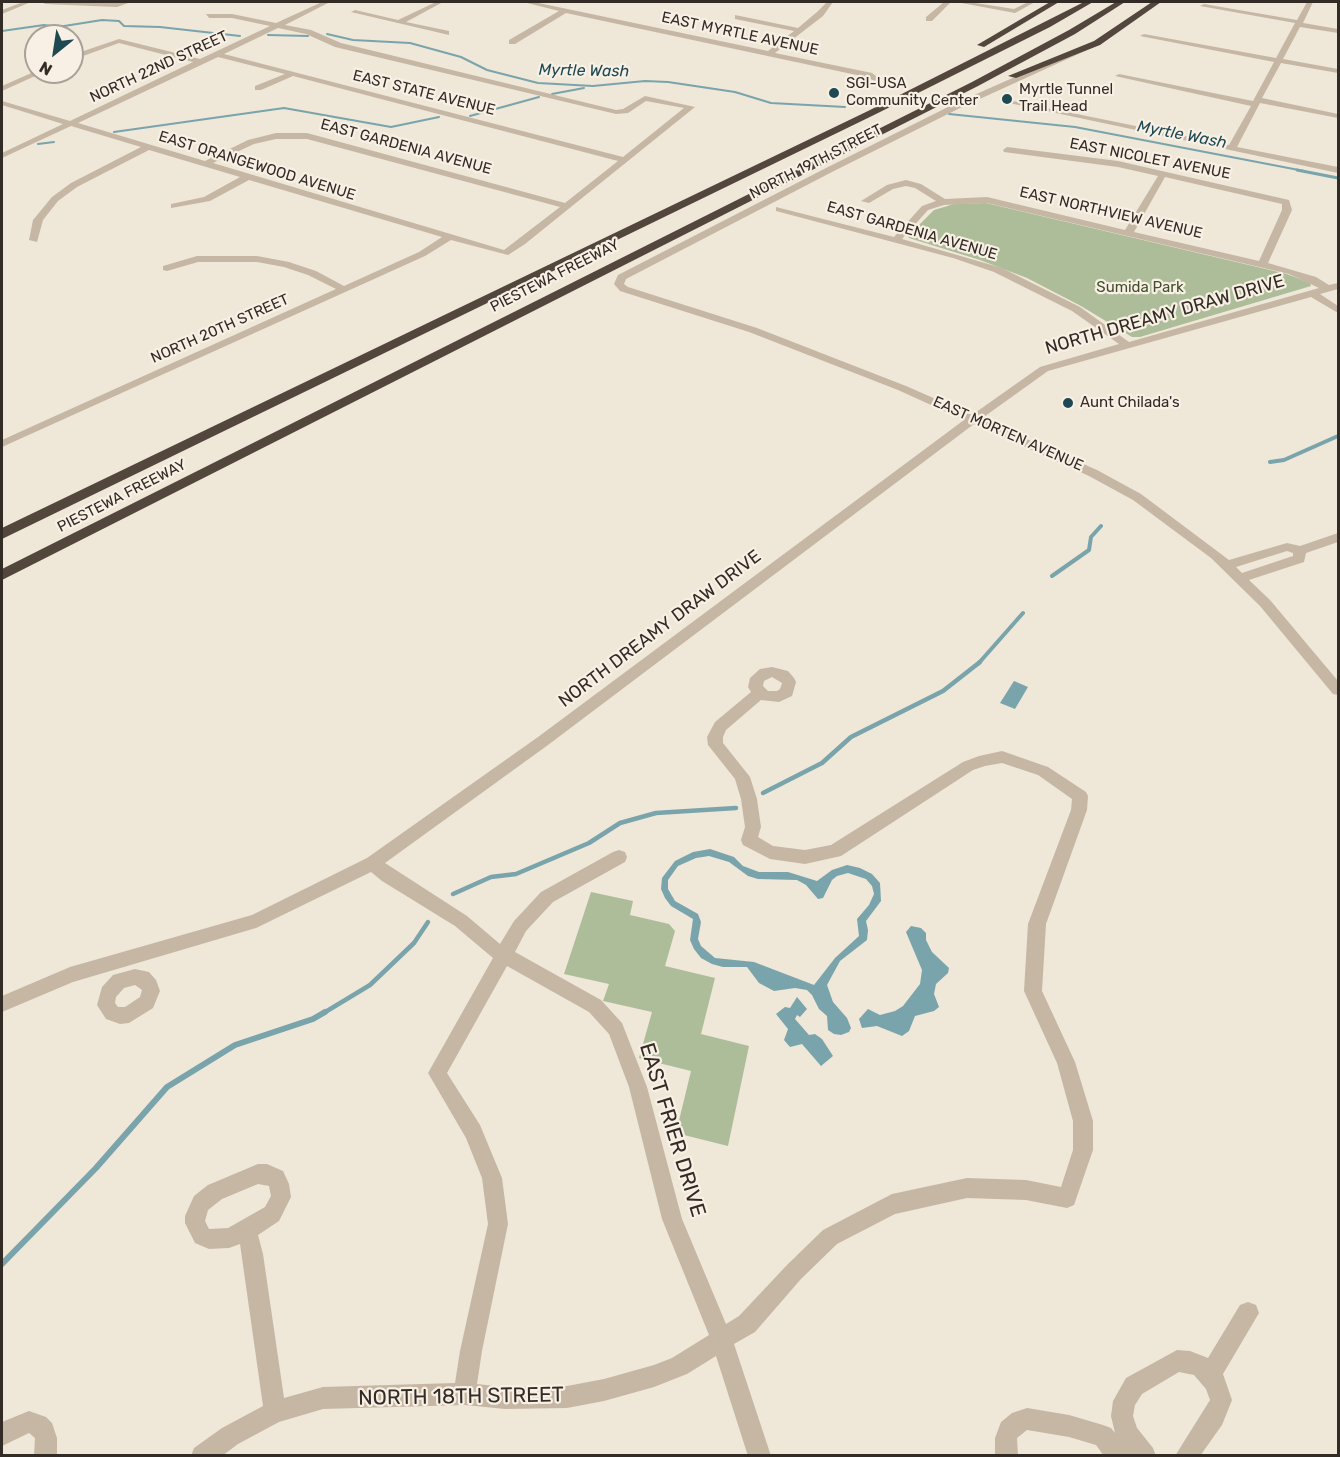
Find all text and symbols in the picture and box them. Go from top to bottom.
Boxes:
street label: EAST MYRTLE AVENUE [660,9,820,59]
north arrow [24,24,84,84]
street label: NORTH 22ND STREET [87,27,231,107]
text: N [36,57,55,79]
water label: Myrtle Wash [539,61,629,81]
street label: EAST STATE AVENUE [351,67,497,119]
place label: SGI-USA Community Center [846,75,978,110]
place label: Myrtle Tunnel Trail Head [1019,81,1113,116]
marker: SGI-USA Community Center [827,86,841,100]
marker: Myrtle Tunnel Trail Head [1000,92,1014,106]
street label: EAST GARDENIA AVENUE [318,115,494,179]
water label: Myrtle Wash [1136,117,1228,153]
street label: NORTH 19TH STREET [747,121,885,203]
street label: EAST ORANGEWOOD AVENUE [156,127,358,205]
street label: EAST NICOLET AVENUE [1068,135,1232,183]
street label: EAST NORTHVIEW AVENUE [1018,183,1204,243]
street label: EAST GARDENIA AVENUE [825,198,999,264]
street label: PIESTEWA FREEWAY [488,236,622,316]
street label: NORTH DREAMY DRAW DRIVE [1043,270,1287,360]
park label: Sumida Park [1096,279,1184,297]
street label: NORTH 20TH STREET [148,290,292,368]
street label: EAST MORTEN AVENUE [930,393,1086,475]
place label: Aunt Chilada's [1080,394,1180,412]
marker: Aunt Chilada's [1061,396,1075,410]
street label: PIESTEWA FREEWAY [55,456,189,536]
street label: NORTH DREAMY DRAW DRIVE [554,546,766,712]
street label: EAST FRIER DRIVE [634,1040,710,1220]
street label: NORTH 18TH STREET [358,1383,564,1411]

